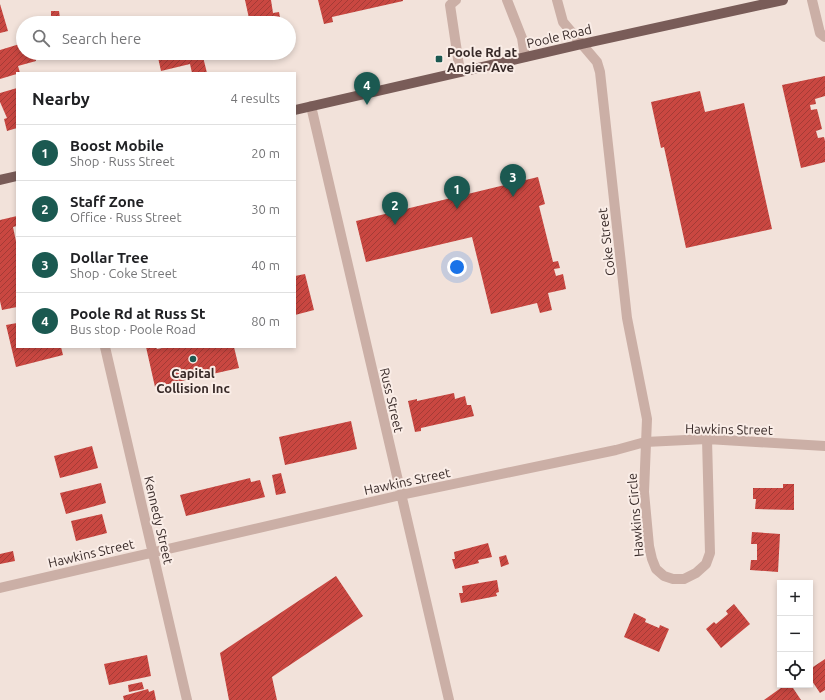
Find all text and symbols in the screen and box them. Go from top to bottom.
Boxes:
search box [16,16,296,60]
street label: Poole Road [525,22,593,50]
icon: search [30,27,52,49]
text: Search here [62,30,141,47]
place label: Poole Rd at Angier Ave [447,45,517,74]
marker: Poole Rd at Angier Ave [434,54,444,64]
pin: 4 [354,72,380,105]
text: Nearby [32,89,90,108]
text: 4 results [230,91,280,105]
text: Boost Mobile [70,137,164,154]
text: 1 [41,146,49,160]
text: 20 m [251,146,280,160]
text: Shop · Russ Street [70,154,175,168]
pin: 3 [500,164,526,197]
pin: 1 [444,176,470,209]
pin: 2 [382,192,408,225]
text: Staff Zone [70,193,144,210]
text: 2 [41,202,49,216]
text: 30 m [251,202,280,216]
street label: Coke Street [595,207,617,277]
text: Office · Russ Street [70,210,182,224]
text: Dollar Tree [70,249,149,266]
your location [447,257,467,277]
text: 3 [41,258,49,272]
text: 40 m [251,258,280,272]
text: Shop · Coke Street [70,266,177,280]
text: Poole Rd at Russ St [70,305,206,322]
text: 4 [41,314,49,328]
text: 80 m [251,314,280,328]
text: Bus stop · Poole Road [70,322,196,336]
marker: Capital Collision Inc [188,354,198,364]
place label: Capital Collision Inc [156,366,230,395]
street label: Russ Street [378,366,406,434]
street label: Hawkins Street [685,421,773,437]
street label: Hawkins Street [363,465,451,497]
street label: Hawkins Circle [624,472,646,558]
street label: Kennedy Street [142,475,176,565]
street label: Hawkins Street [47,536,135,570]
map controls [777,580,813,688]
button: + [777,580,813,616]
button: − [777,616,813,652]
button: locate [777,652,813,688]

